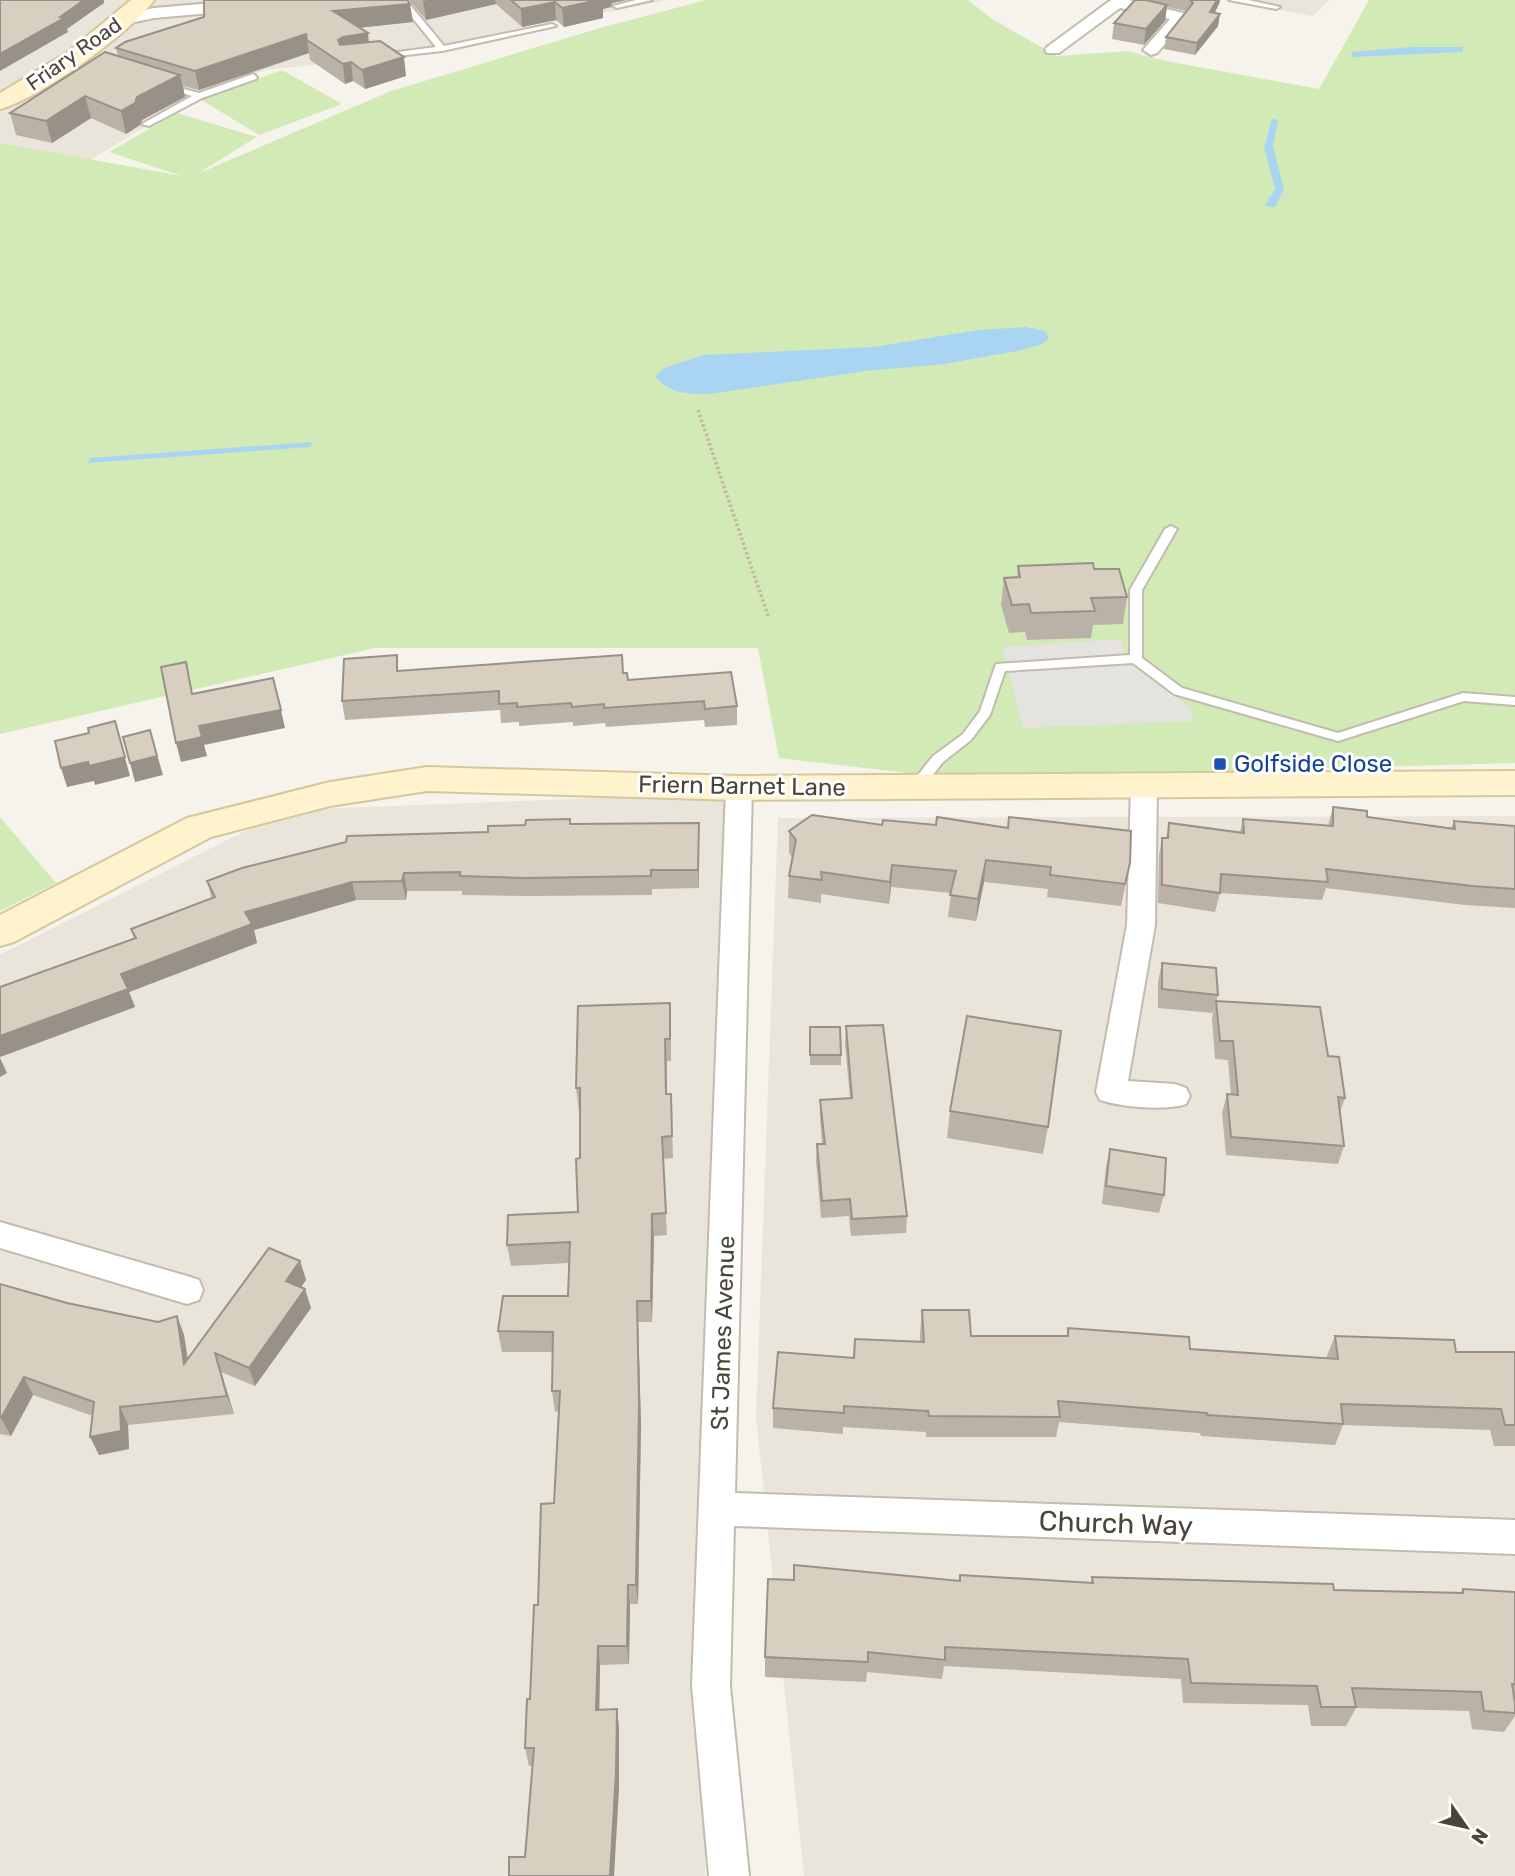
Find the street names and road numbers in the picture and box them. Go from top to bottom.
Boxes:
street label: Friary Road [21,12,126,96]
street label: Friern Barnet Lane [638,770,846,802]
street label: St James Avenue [706,1235,740,1431]
street label: Church Way [1038,1504,1194,1543]

